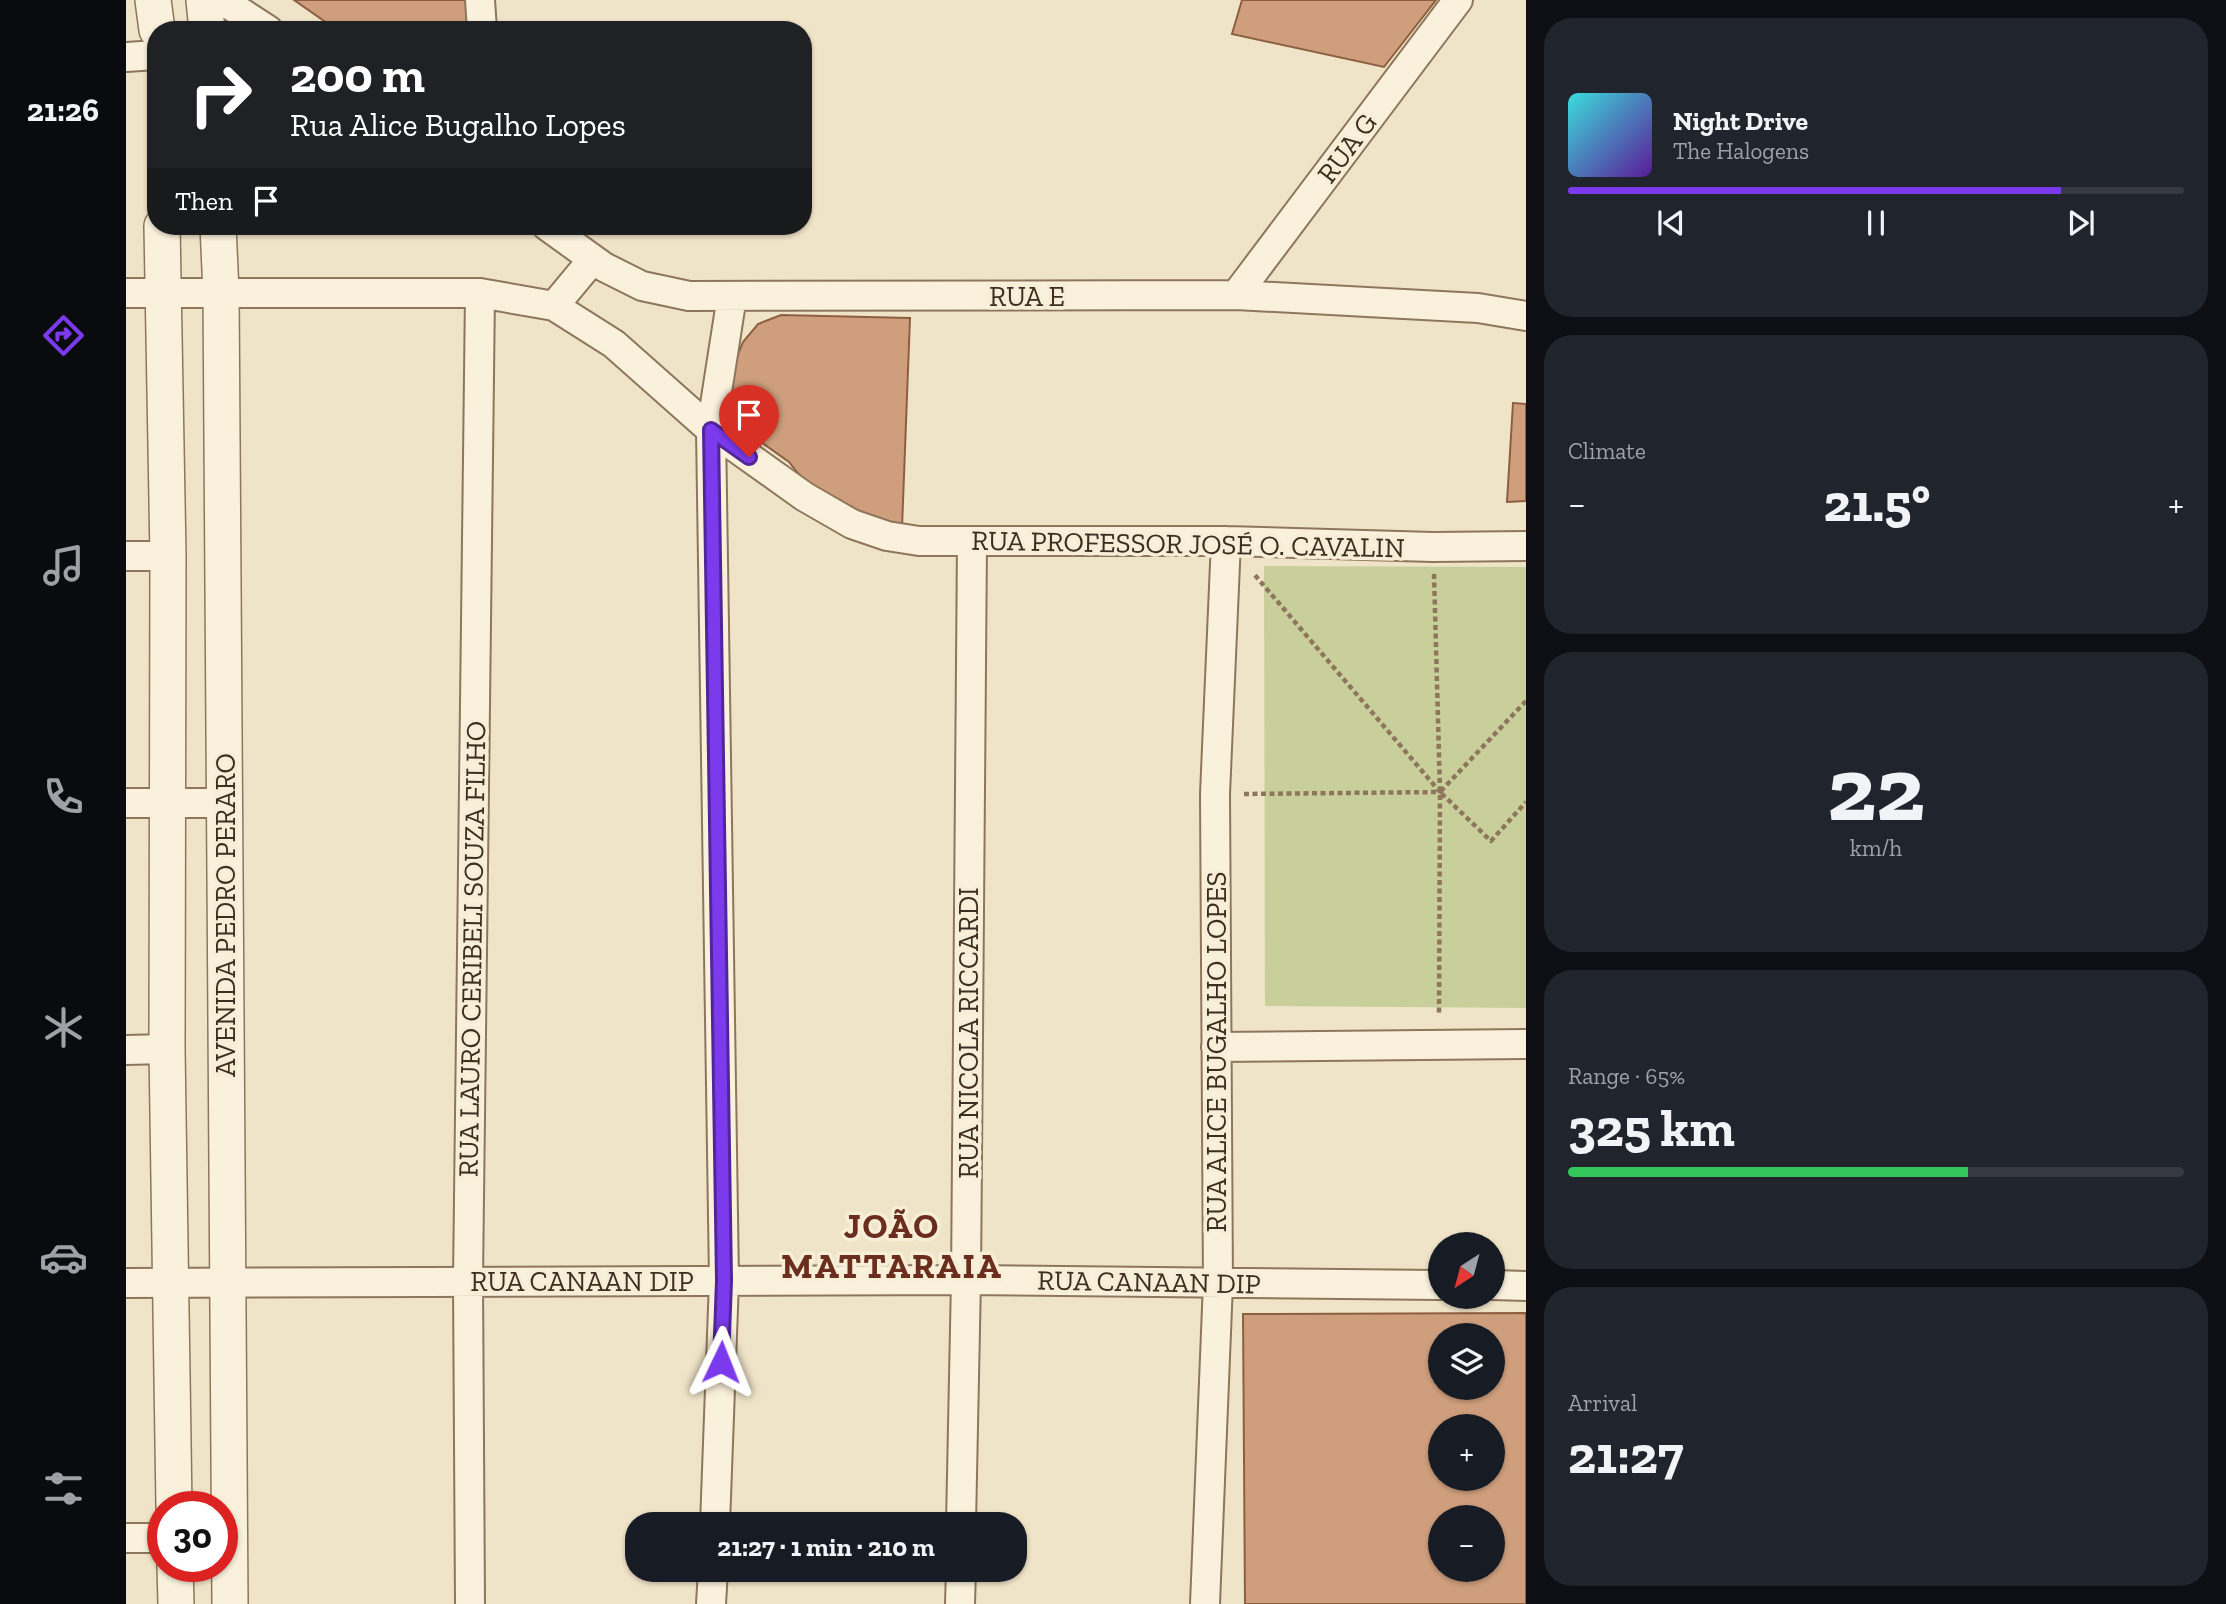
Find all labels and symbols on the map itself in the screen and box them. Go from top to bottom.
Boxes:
street label: RUA G [1310,107,1384,189]
street label: RUA E [989,280,1065,313]
pin [719,385,779,457]
street label: RUA PROFESSOR JOSÉ O. CAVALIN [971,524,1405,564]
street label: RUA LAURO CERIBELI SOUZA FILHO [452,721,492,1177]
street label: AVENIDA PEDRO PERARO [209,753,242,1077]
street label: RUA ALICE BUGALHO LOPES [1200,872,1233,1232]
street label: RUA NICOLA RICCARDI [952,887,985,1179]
district label: JOÃO MATTARAIA [781,1205,1003,1287]
north arrow [1428,1232,1505,1309]
street label: RUA CANAAN DIP [1037,1264,1261,1300]
street label: RUA CANAAN DIP [470,1265,694,1298]
position arrow [684,1325,758,1399]
speed limit sign: 30 [147,1491,238,1582]

